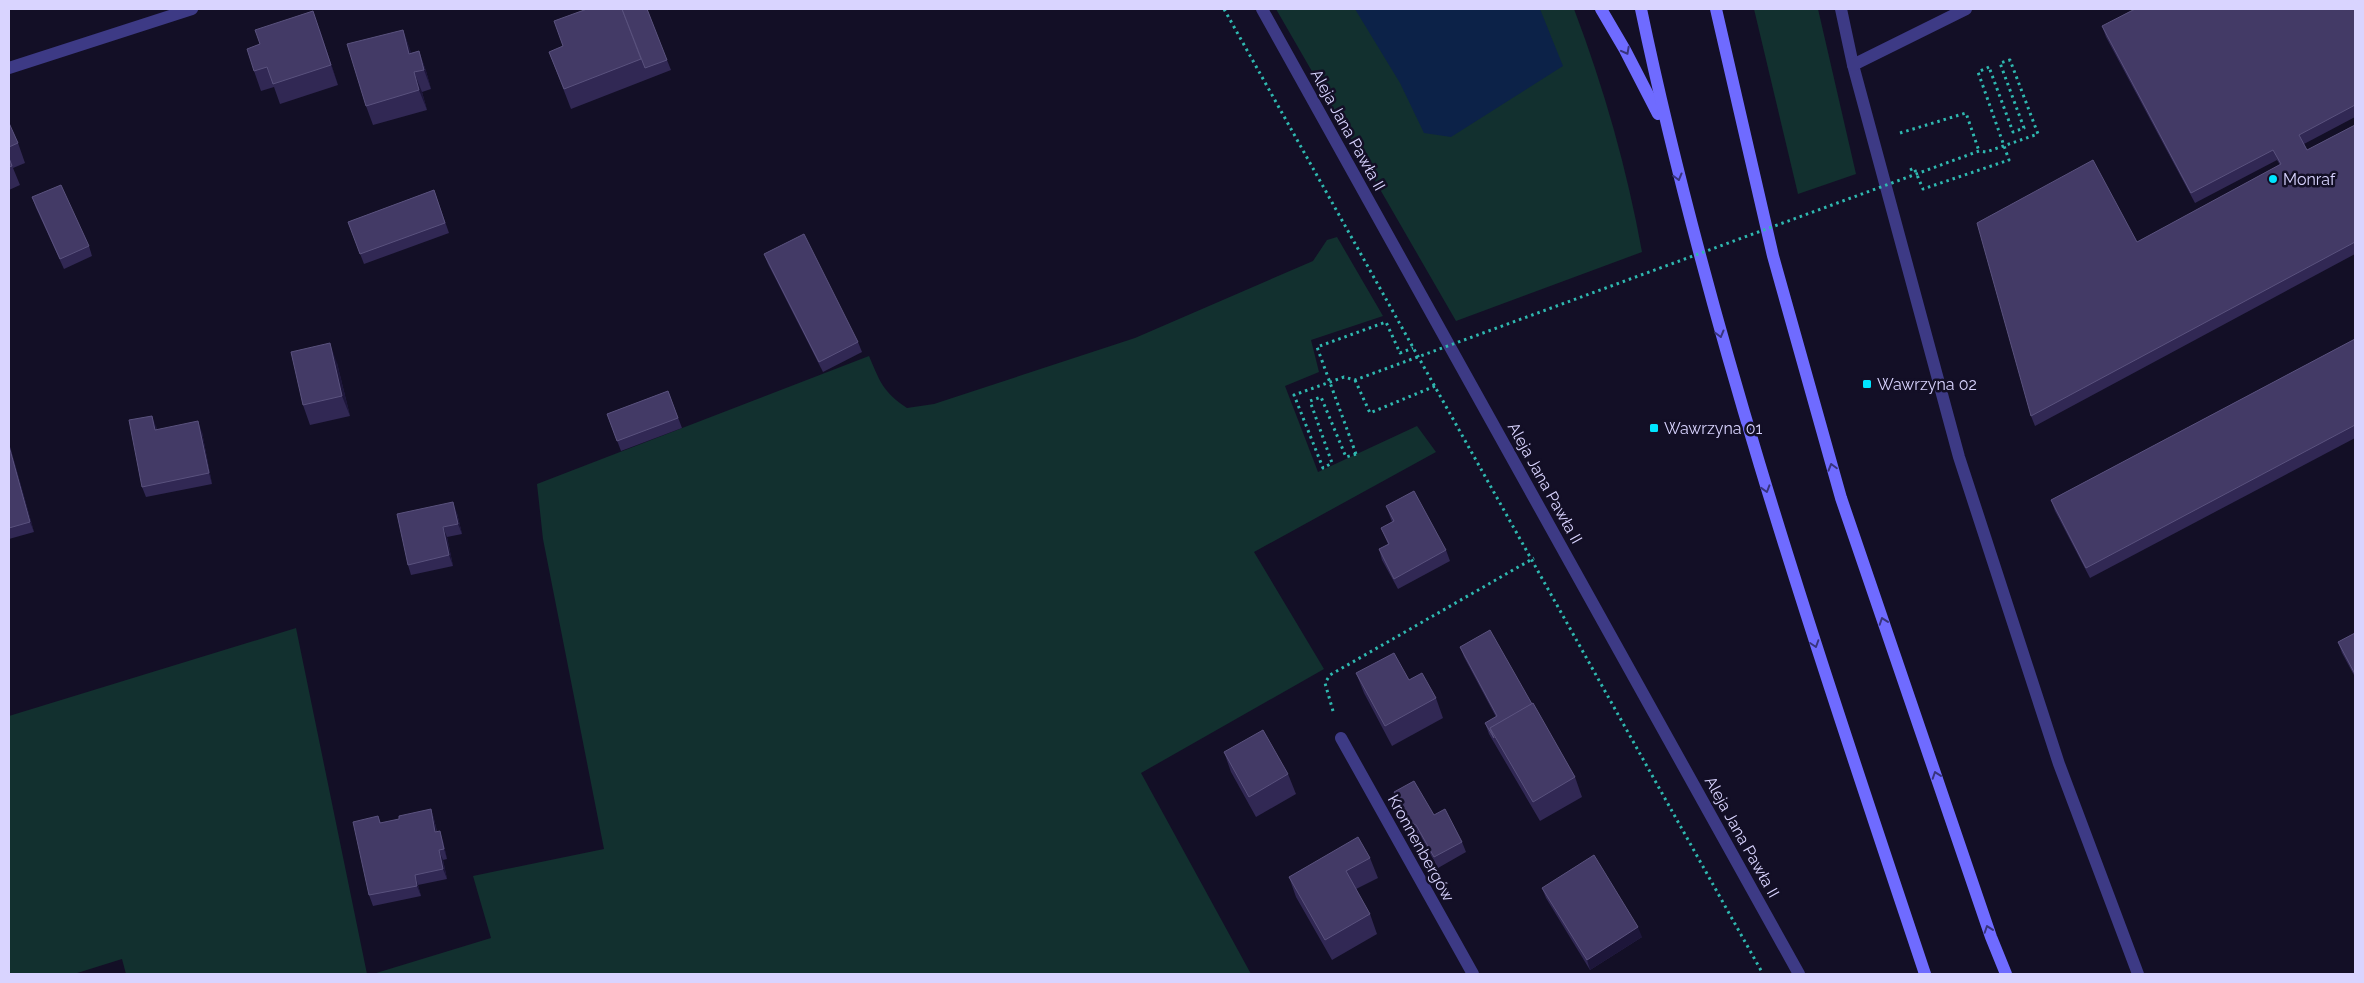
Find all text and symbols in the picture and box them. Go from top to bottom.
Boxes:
one-way arrow [1620,46,1630,55]
street label: Aleja Jana Pawła II [1307,66,1389,194]
place label: Monraf [2283,170,2336,189]
one-way arrow [1673,172,1683,180]
marker: Monraf [2267,173,2279,185]
one-way arrow [1714,329,1725,338]
place label: Wawrzyna 02 [1877,375,1977,394]
marker: Wawrzyna 02 [1861,378,1873,390]
street label: Aleja Jana Pawła II [1504,419,1586,547]
place label: Wawrzyna 01 [1664,419,1762,438]
marker: Wawrzyna 01 [1648,422,1660,434]
one-way arrow [1828,463,1838,472]
one-way arrow [1761,485,1771,493]
one-way arrow [1879,618,1889,626]
one-way arrow [1809,640,1819,648]
one-way arrow [1932,771,1942,780]
street label: Aleja Jana Pawła II [1701,773,1783,901]
street label: Kronnenbergów [1384,791,1458,905]
one-way arrow [1984,925,1994,934]

